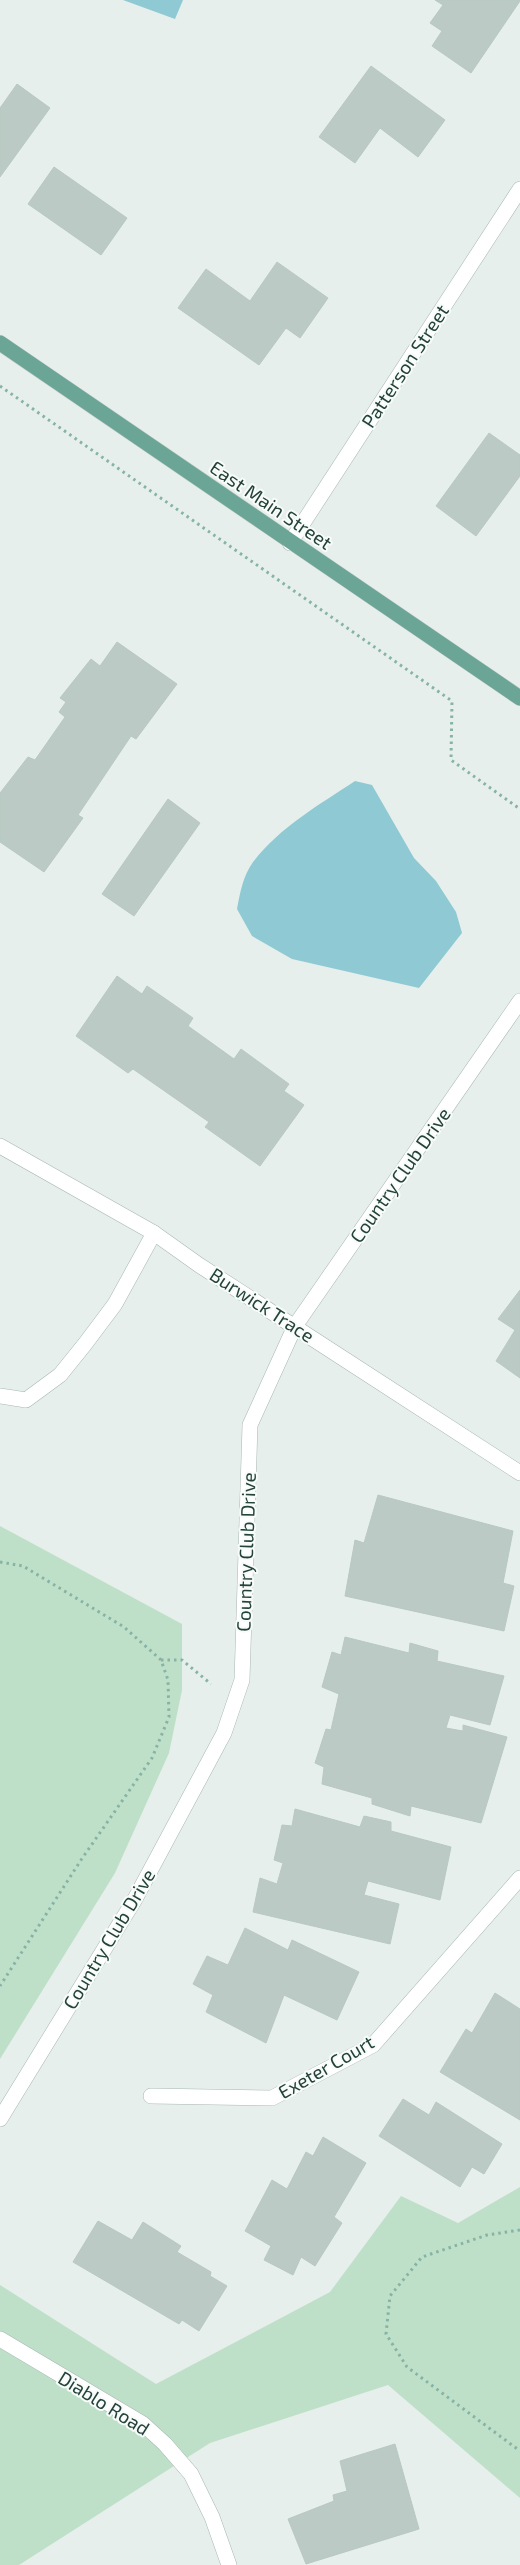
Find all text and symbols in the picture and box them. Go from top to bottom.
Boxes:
street label: Patterson Street [356,300,453,432]
street label: East Main Street [206,455,337,554]
street label: Country Club Drive [344,1103,455,1247]
street label: Burwick Trace [206,1262,319,1347]
street label: Country Club Drive [231,1472,260,1632]
street label: Country Club Drive [58,1864,160,2013]
street label: Exeter Court [274,2030,378,2103]
street label: Diablo Road [54,2366,154,2440]

